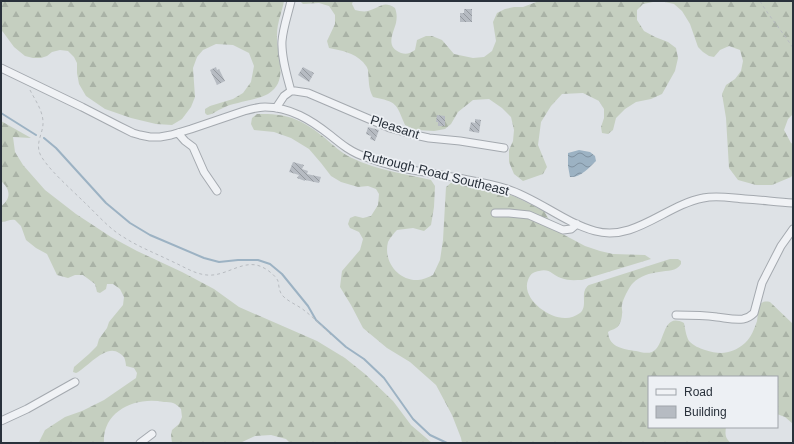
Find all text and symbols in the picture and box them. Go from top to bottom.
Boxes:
street label: Pleasant [369,112,422,142]
street label: Rutrough Road Southeast [361,148,511,199]
legend [648,376,778,428]
text: Road [684,385,713,399]
text: Building [684,405,727,419]

